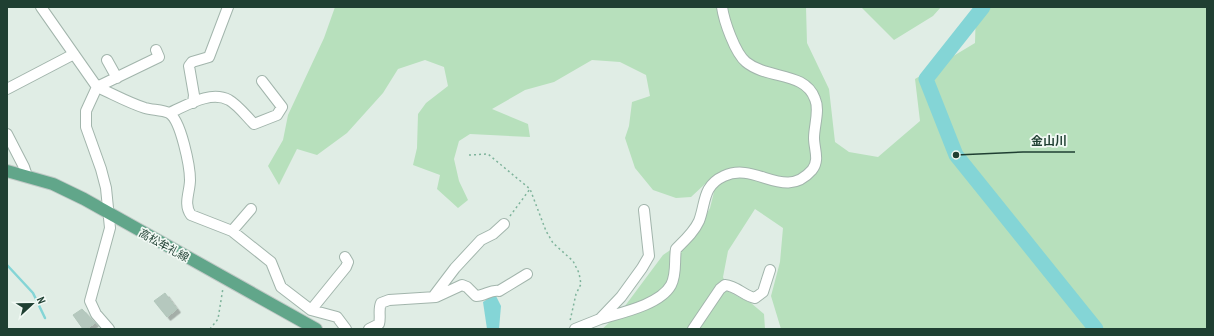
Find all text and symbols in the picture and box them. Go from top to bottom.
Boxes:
callout: 金山川 [1023,128,1075,152]
text: 金山川 [1031,133,1067,148]
street label: 高松牟礼線 [137,226,191,264]
north arrow [12,284,52,324]
text: N [34,295,49,306]

